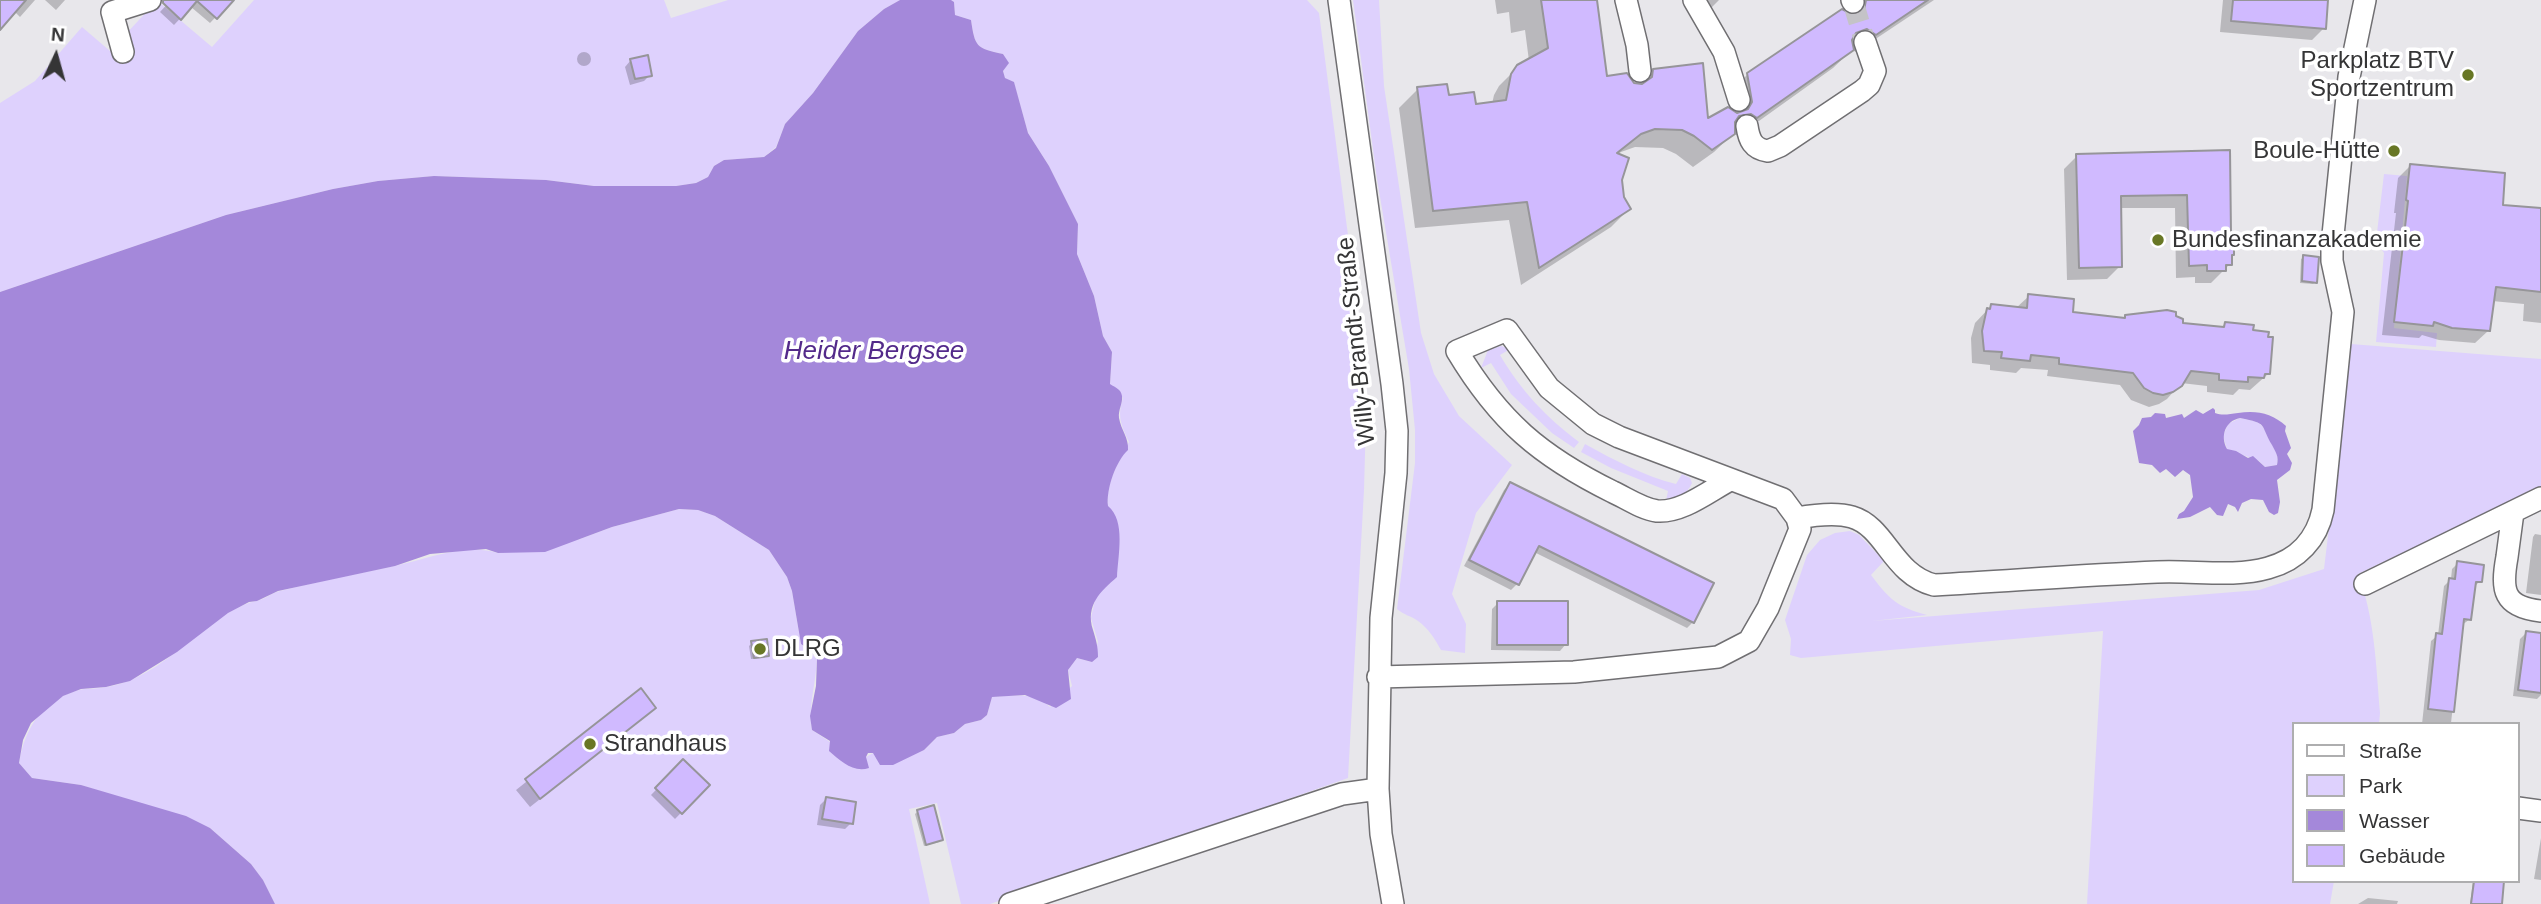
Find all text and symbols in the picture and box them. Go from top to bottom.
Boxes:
north arrow [21,21,91,91]
text: N [50,24,66,46]
place label: Parkplatz BTV Sportzentrum [2301,47,2454,103]
marker: Parkplatz BTV Sportzentrum [2460,67,2476,83]
place label: Boule-Hütte [2253,137,2380,165]
marker: Boule-Hütte [2386,143,2402,159]
place label: Bundesfinanzakademie [2172,226,2422,254]
marker: Bundesfinanzakademie [2150,232,2166,248]
street label: Willy-Brandt-Straße [1332,235,1382,447]
water label: Heider Bergsee [784,336,964,368]
place label: DLRG [774,635,841,663]
marker: DLRG [752,641,768,657]
legend [2292,722,2520,883]
place label: Strandhaus [604,730,727,758]
marker: Strandhaus [582,736,598,752]
text: Straße [2359,739,2422,762]
text: Park [2359,774,2402,797]
text: Wasser [2359,809,2429,832]
text: Gebäude [2359,844,2445,867]

